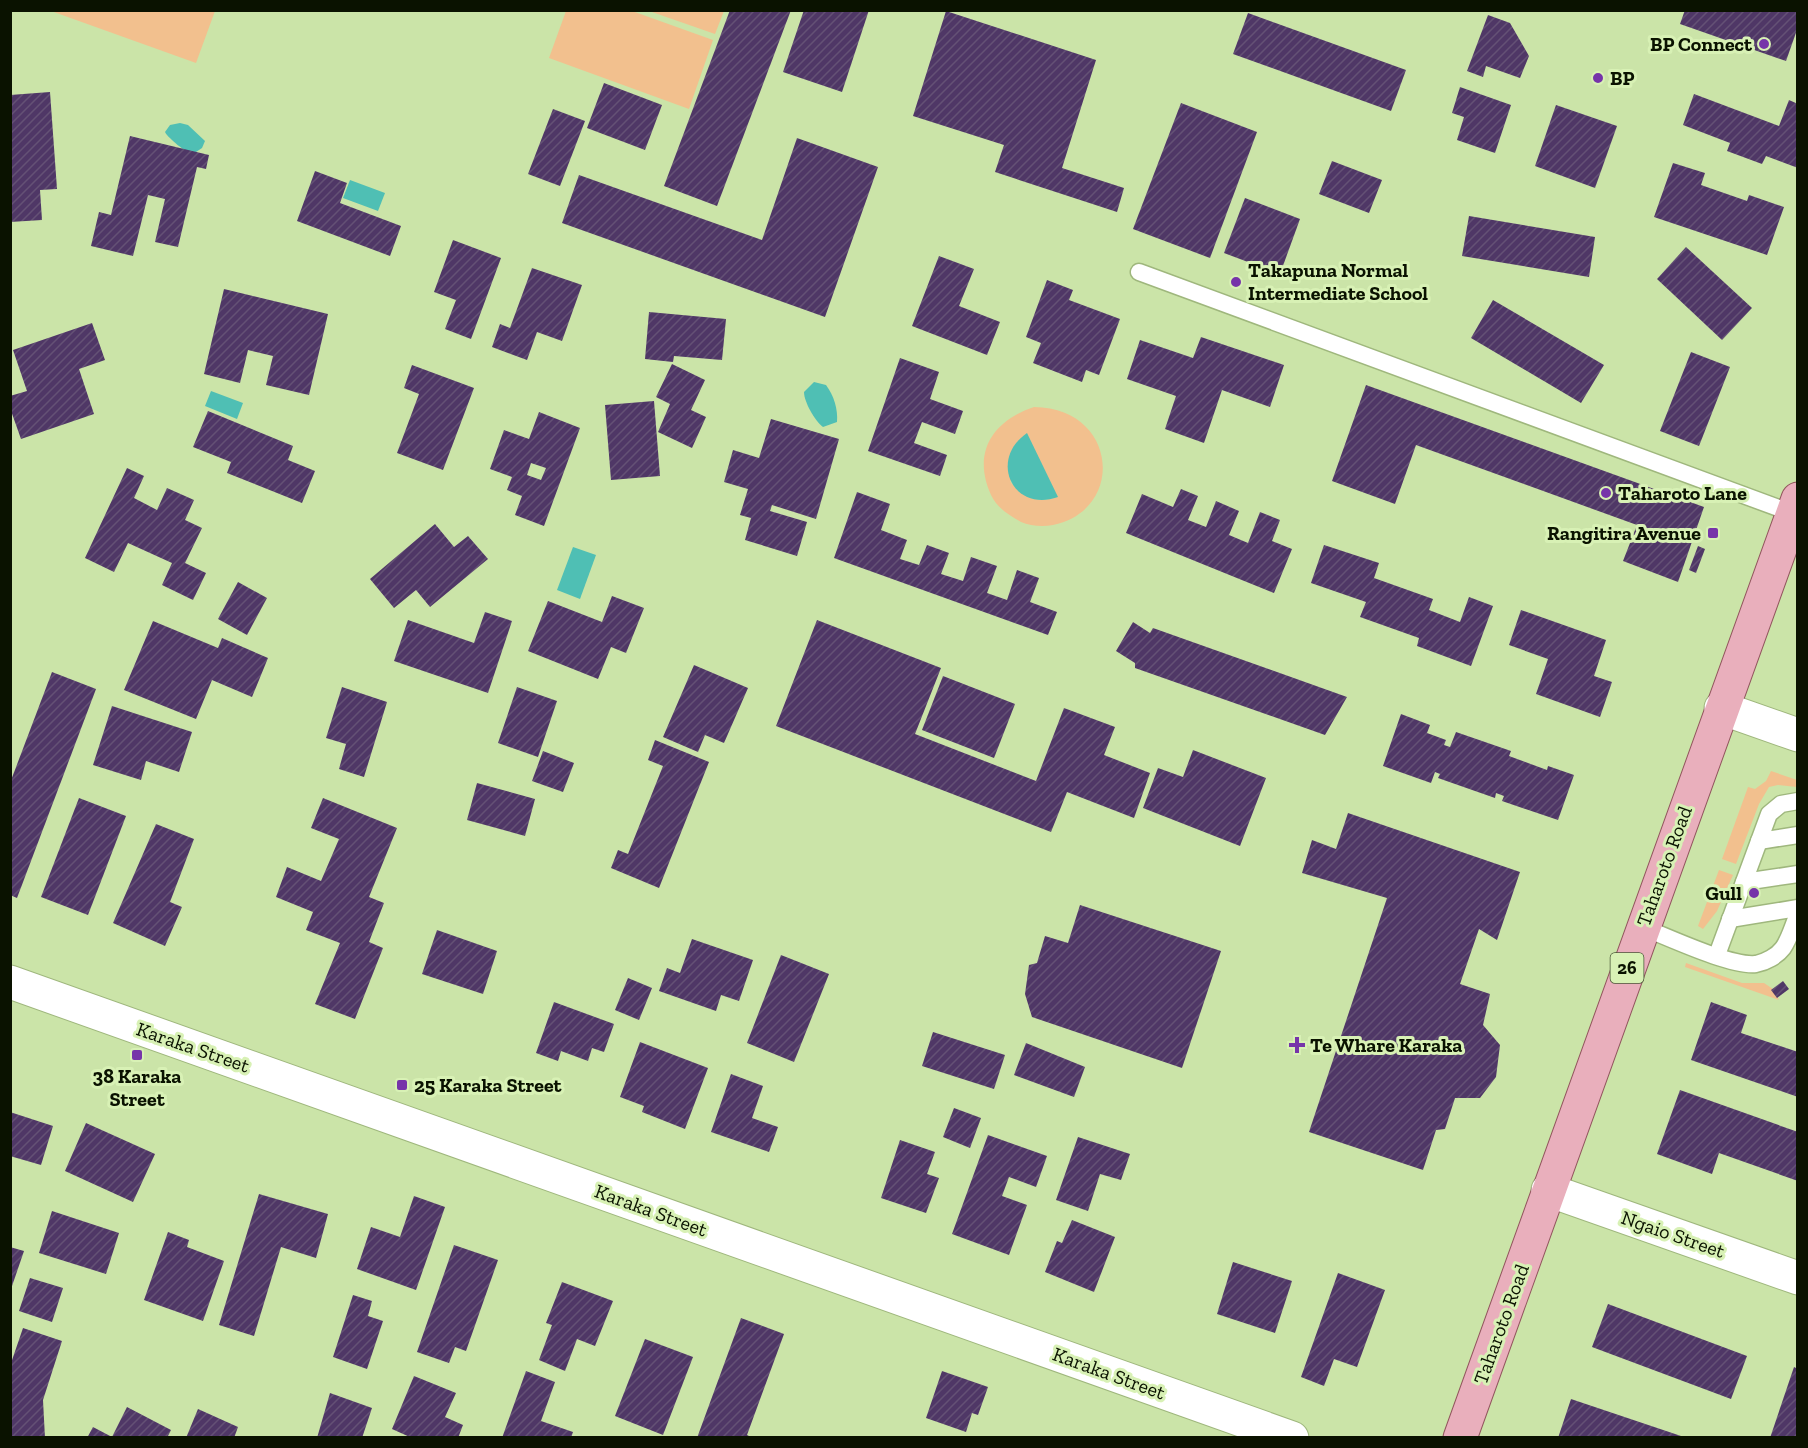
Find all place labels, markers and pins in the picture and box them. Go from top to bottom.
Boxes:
place label: BP Connect [1650,32,1753,56]
marker: BP Connect [1757,37,1771,51]
place label: BP [1610,66,1634,90]
marker: BP [1591,71,1605,85]
place label: Takapuna Normal Intermediate School [1248,258,1428,305]
marker: Takapuna Normal Intermediate School [1229,275,1243,289]
place label: Taharoto Lane [1618,481,1747,505]
marker: Taharoto Lane [1599,486,1613,500]
place label: Rangitira Avenue [1547,521,1701,545]
marker: Rangitira Avenue [1706,526,1720,540]
place label: Gull [1705,881,1742,905]
marker: Gull [1747,886,1761,900]
place label: Te Whare Karaka [1310,1033,1462,1057]
marker: Te Whare Karaka [1288,1036,1306,1054]
marker: 38 Karaka Street [130,1048,144,1062]
place label: 38 Karaka Street [93,1064,181,1111]
place label: 25 Karaka Street [414,1073,563,1097]
marker: 25 Karaka Street [395,1078,409,1092]

